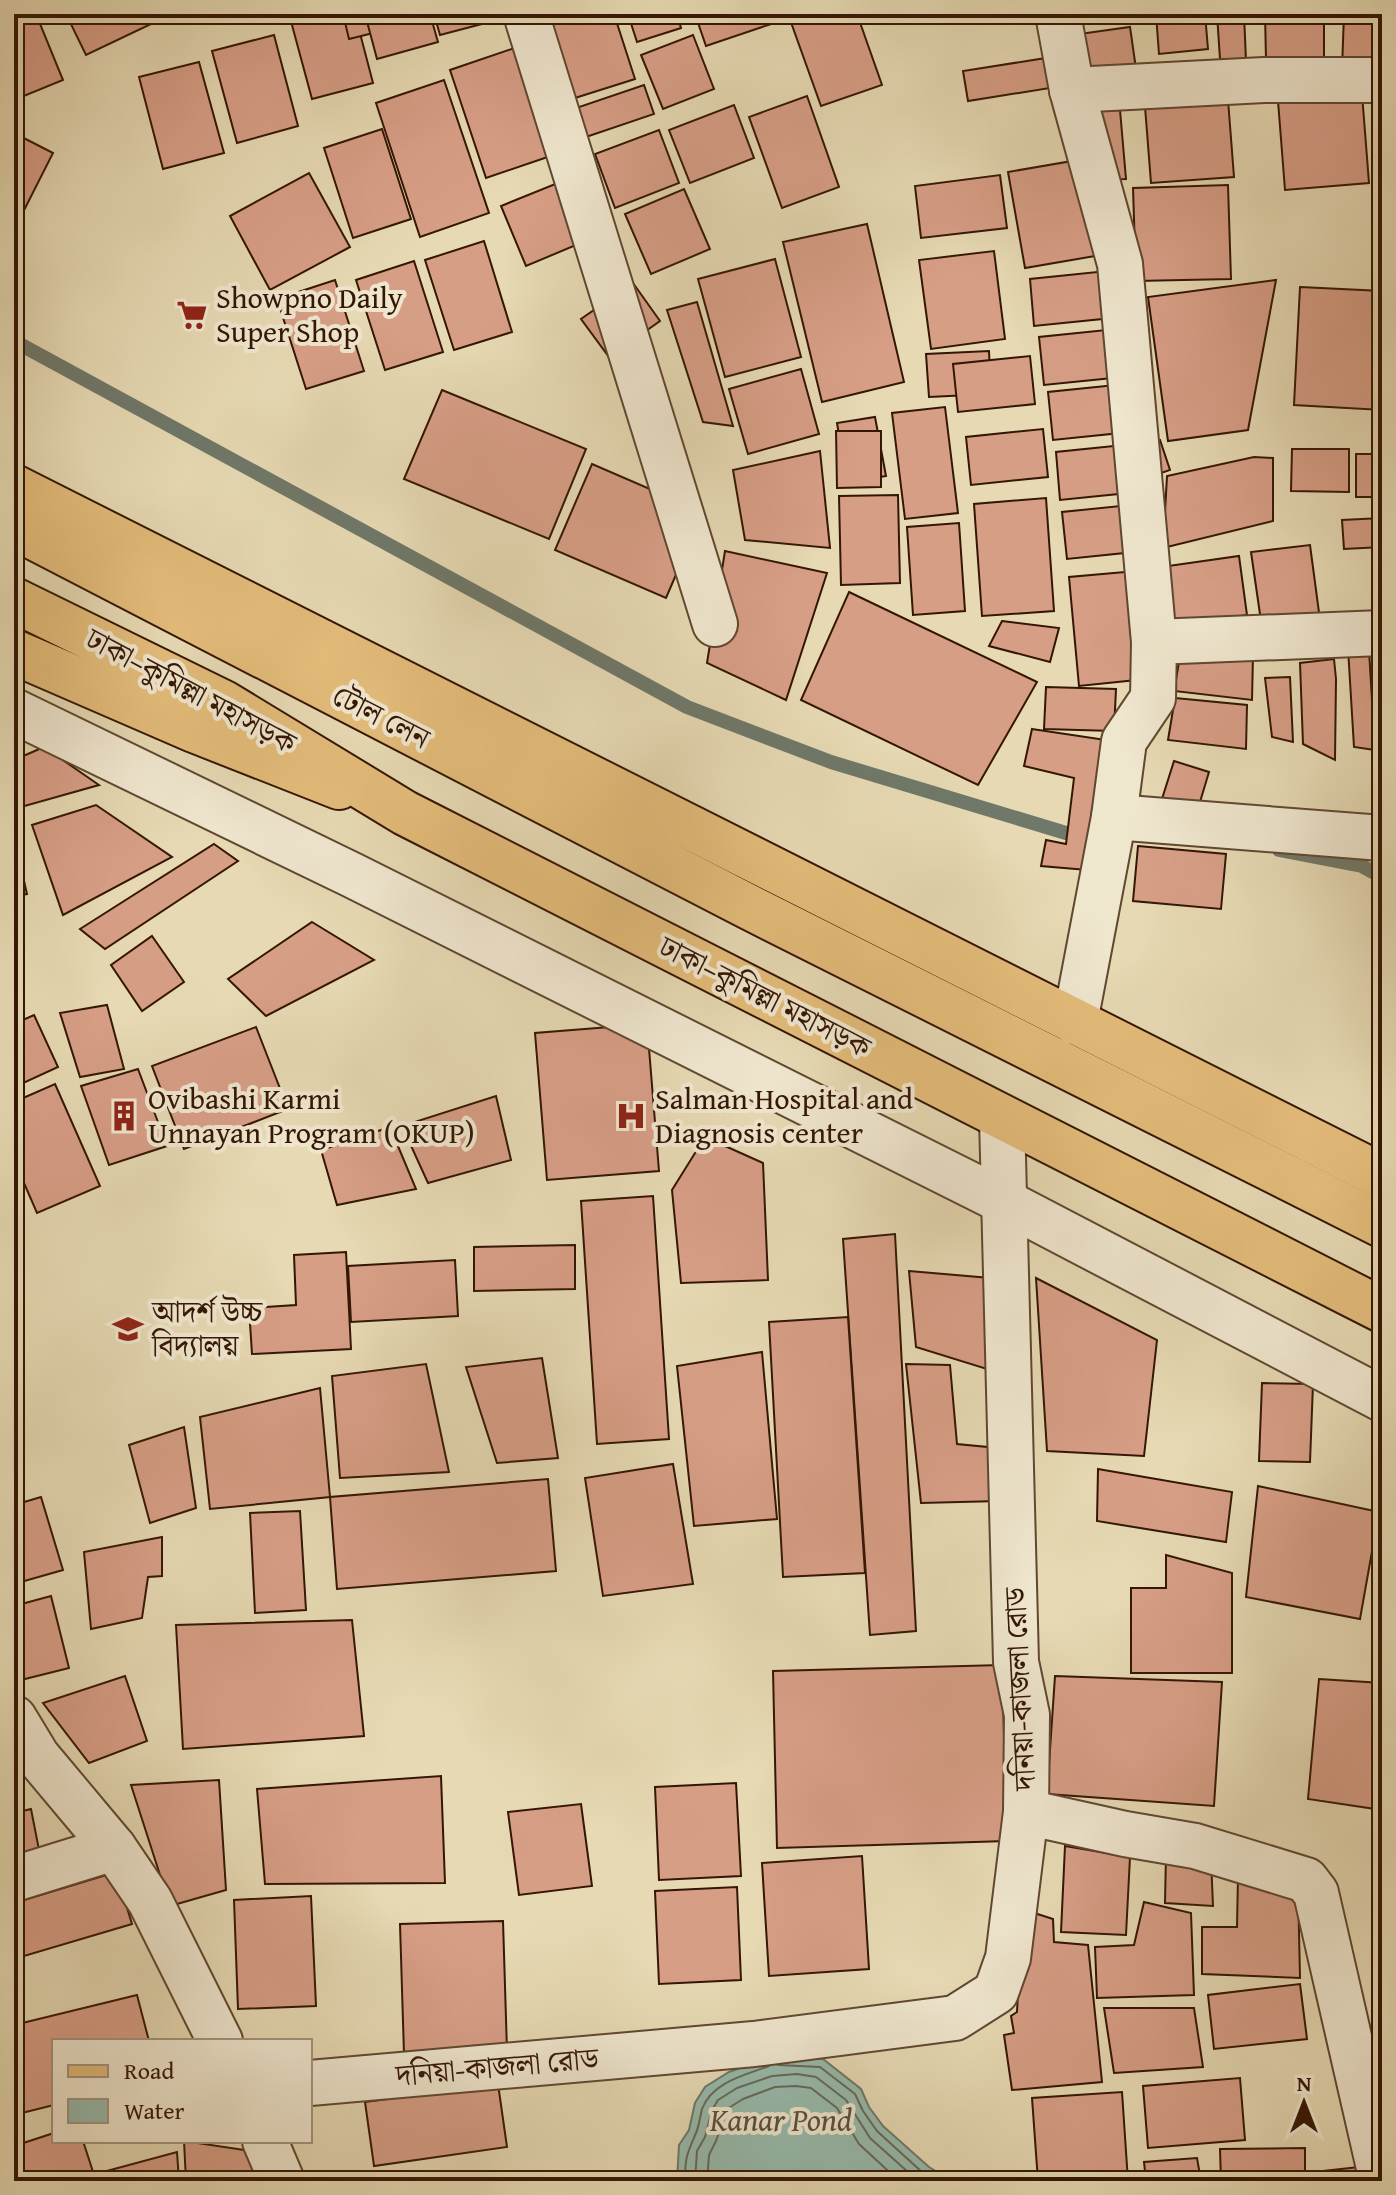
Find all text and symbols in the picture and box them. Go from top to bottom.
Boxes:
place label: Showpno Daily Super Shop [216,275,403,353]
supermarket icon: Showpno Daily Super Shop [175,298,209,332]
street label: ঢাকা–কুমিল্লা মহাসড়ক [78,616,305,764]
street label: টোল লেন [325,673,439,760]
street label: ঢাকা–কুমিল্লা মহাসড়ক [651,923,880,1069]
place label: Ovibashi Karmi Unnayan Program (OKUP) [148,1076,475,1154]
place label: Salman Hospital and Diagnosis center [655,1076,913,1154]
building icon: Ovibashi Karmi Unnayan Program (OKUP) [107,1099,141,1133]
hospital icon: Salman Hospital and Diagnosis center [614,1099,648,1133]
place label: আদর্শ উচ্চ বিদ্যালয় [151,1289,264,1367]
school or university icon: আদর্শ উচ্চ বিদ্যালয় [111,1312,145,1346]
street label: দনিয়া-কাজলা রোড [992,1585,1046,1793]
street label: দনিয়া-কাজলা রোড [393,2035,602,2097]
legend [52,2039,312,2143]
text: Road [124,2053,174,2088]
north arrow [1264,2063,1344,2143]
text: N [1297,2067,1312,2099]
text: Water [124,2093,185,2128]
water label: Kanar Pond [709,2096,852,2143]

